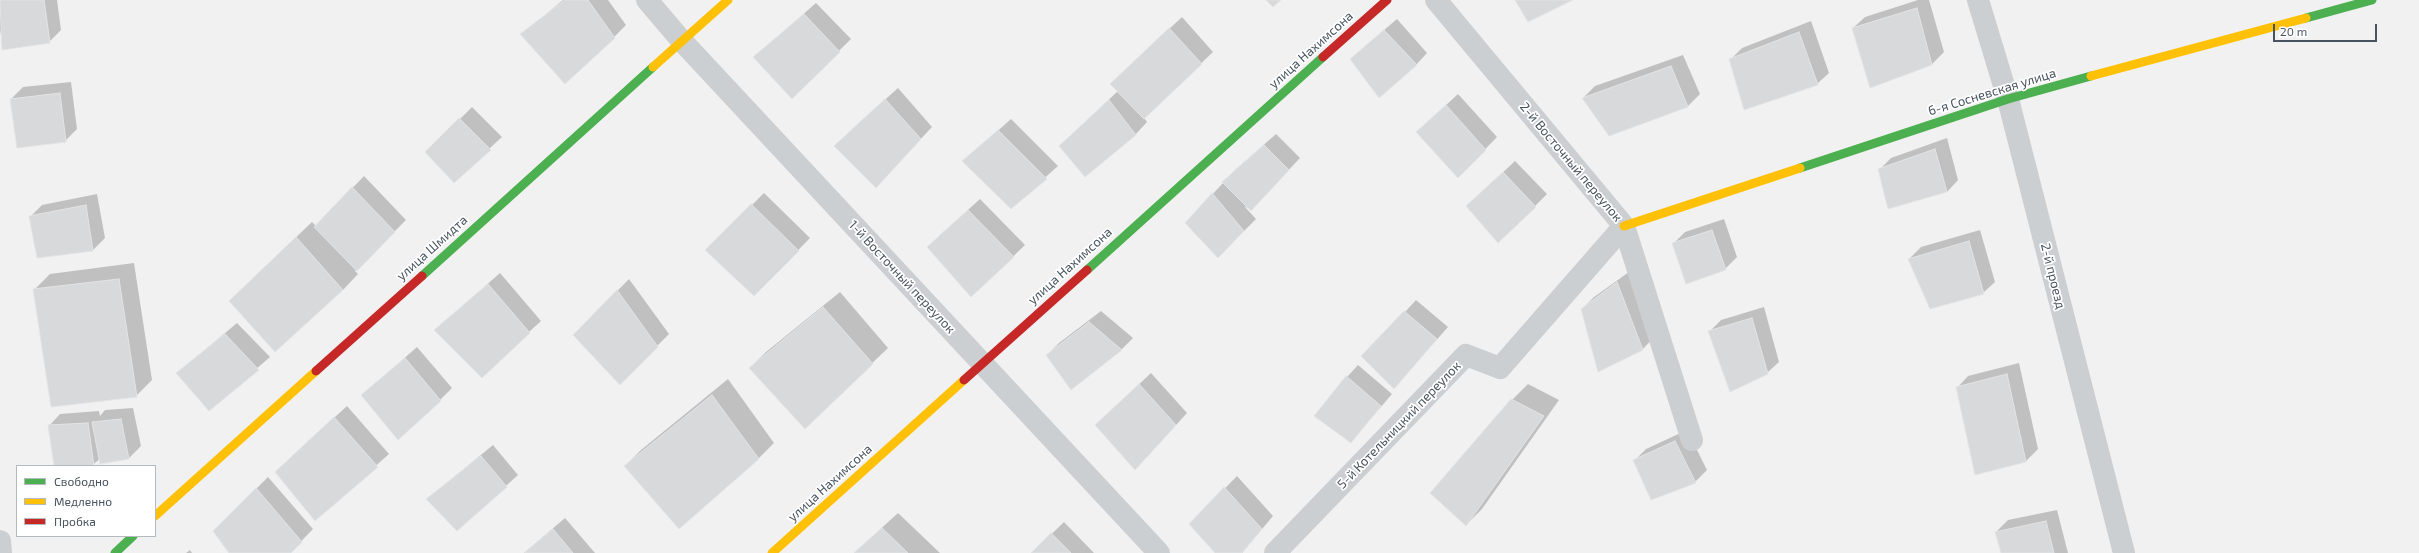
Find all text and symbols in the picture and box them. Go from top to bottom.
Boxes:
street label: улица Нахимсона [1266,8,1356,92]
scale bar [2275,16,2379,42]
text: 20 m [2280,24,2307,38]
street label: 6-я Сосневская улица [1926,65,2058,119]
street label: 2-й Восточный переулок [1517,99,1625,225]
street label: улица Шмидта [393,212,471,284]
street label: 1-й Восточный переулок [846,217,958,337]
street label: улица Нахимсона [1025,224,1115,308]
street label: 2-й проезд [2037,242,2069,310]
street label: 5-й Котельницкий переулок [1334,358,1464,492]
street label: улица Нахимсона [785,441,875,525]
legend [16,465,156,537]
text: Свободно [54,474,109,488]
text: Медленно [54,494,112,508]
text: Пробка [54,514,96,528]

